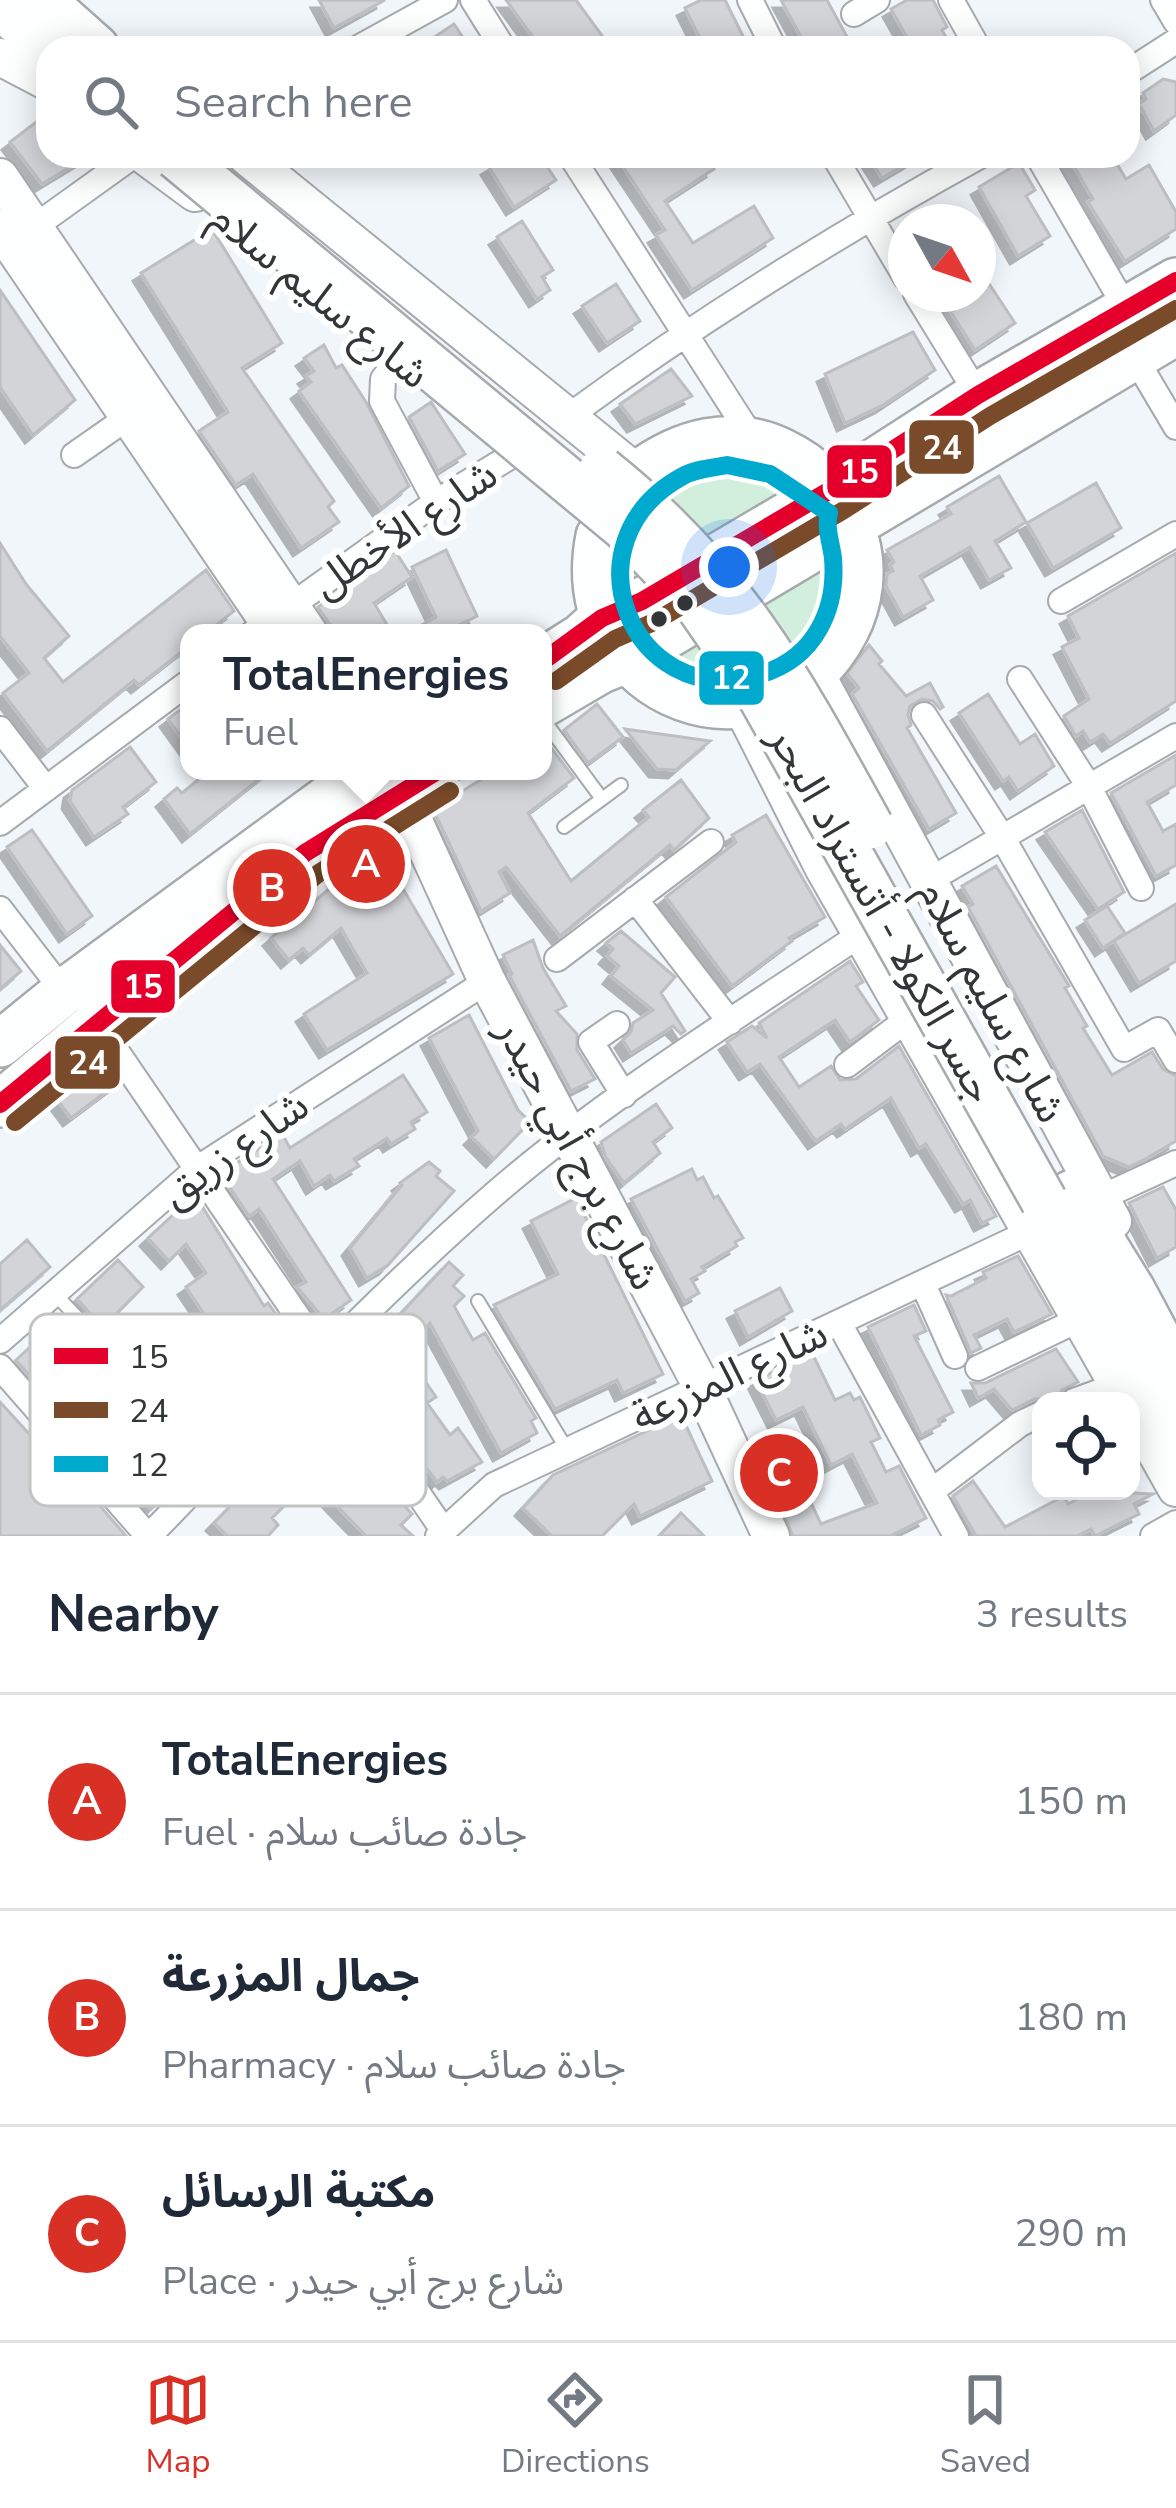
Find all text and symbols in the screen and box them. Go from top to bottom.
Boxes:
search box [36,36,1140,168]
icon: search [78,69,144,135]
text: Search here [174,72,413,133]
street label: شارع سليم سلام [197,190,442,404]
north arrow [888,204,996,312]
line badge: 24 [907,418,976,476]
text: 24 [922,426,962,471]
line badge: 15 [825,443,894,500]
street label: شارع الأخطل [301,446,510,614]
text: 15 [839,450,879,495]
your location [699,537,759,597]
unlabelled marker [674,592,696,614]
unlabelled marker [648,608,670,630]
popup [180,624,552,780]
text: TotalEnergies [223,645,509,706]
line badge: 12 [697,649,766,707]
text: 12 [711,656,751,701]
text: Fuel [223,706,298,759]
street label: جسر الكولا - أتستراد البحر [753,714,1009,1113]
pin: A [327,819,405,909]
pin: B [233,843,311,933]
street label: شارع سليم سلام [902,871,1079,1134]
line badge: 15 [109,958,177,1015]
text: 15 [123,965,163,1010]
street label: شارع برج أبي حيدر [479,1007,673,1301]
line badge: 24 [53,1034,122,1091]
text: 24 [68,1041,108,1086]
street label: شارع زريق [149,1077,321,1223]
street label: شارع المزرعة [622,1305,838,1447]
legend [30,1314,426,1506]
text: 15 [129,1335,169,1380]
text: 24 [129,1389,169,1434]
map controls [1032,1392,1140,1500]
button: locate [1032,1392,1140,1500]
pin: C [740,1428,818,1518]
text: 12 [129,1443,169,1488]
text: Nearby [48,1579,219,1649]
text: 3 results [976,1588,1128,1641]
text: TotalEnergies [162,1730,448,1791]
text: A [72,1775,102,1828]
text: 150 m [1014,1775,1128,1828]
text: Fuel · جادة صائب سلام [162,1806,527,1859]
text: جمال المزرعة [162,1946,420,2007]
text: B [74,1991,100,2044]
text: 180 m [1014,1991,1128,2044]
text: Pharmacy · جادة صائب سلام [162,2039,626,2092]
text: مكتبة الرسائل [162,2162,435,2223]
text: C [74,2207,100,2260]
text: 290 m [1014,2207,1128,2260]
text: Place · شارع برج أبي حيدر [162,2255,564,2308]
tab: Map [145,2367,211,2484]
tab: Directions [501,2367,650,2484]
tab: Saved [940,2367,1031,2484]

